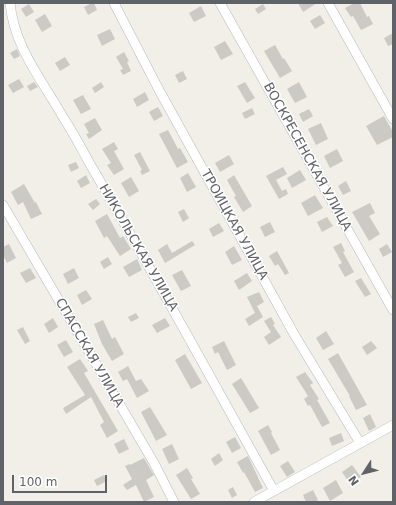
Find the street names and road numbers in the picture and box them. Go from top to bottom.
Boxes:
street label: ВОСКРЕСЕНСКАЯ УЛИЦА [260,80,354,234]
street label: ТРОИЦКАЯ УЛИЦА [197,167,271,283]
street label: НИКОЛЬСКАЯ УЛИЦА [95,182,181,314]
street label: СПАССКАЯ УЛИЦА [51,296,127,410]

